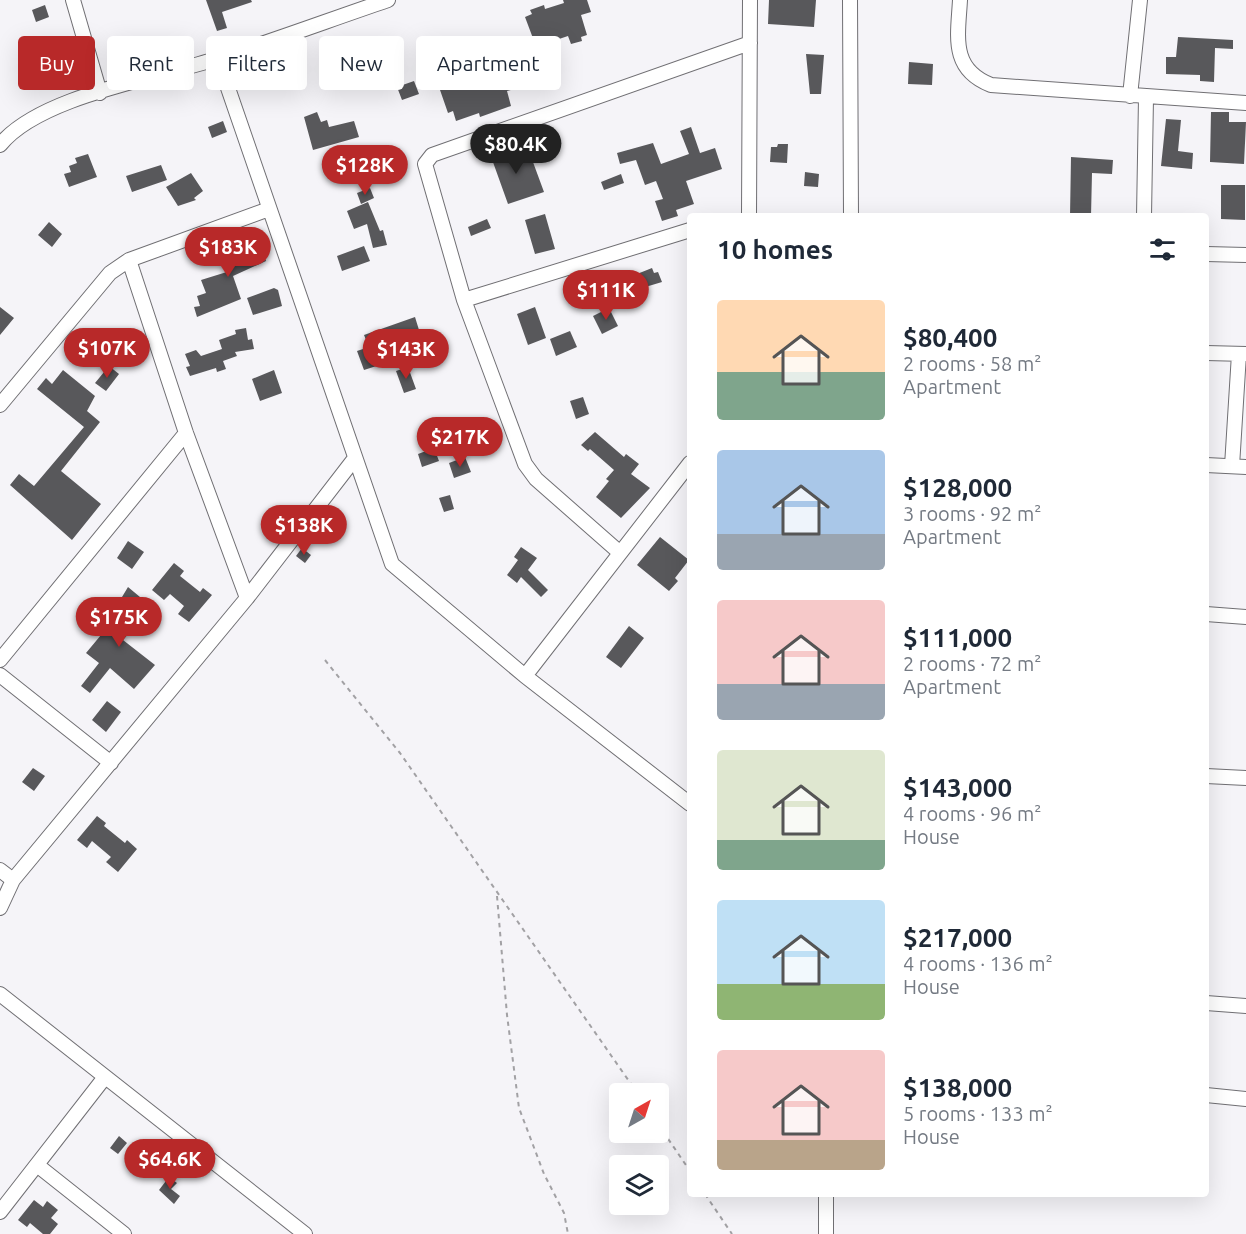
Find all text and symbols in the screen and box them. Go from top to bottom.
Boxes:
chip: Buy [18,36,95,90]
chip: Rent [107,36,194,90]
chip: Filters [206,36,307,90]
chip: New [319,36,404,90]
chip: Apartment [416,36,561,90]
pin: $80.4K [467,124,565,175]
text: $80.4K [484,132,548,155]
pin: $128K [323,145,407,196]
text: $128K [336,153,394,176]
pin: $183K [186,227,270,278]
icon: filters [1146,233,1179,266]
text: $183K [199,235,257,258]
text: 10 homes [717,235,833,264]
pin: $111K [564,270,648,321]
text: $111K [577,278,635,301]
text: $80,400 [903,323,997,352]
icon: home [765,324,837,396]
pin: $107K [65,328,149,379]
pin: $143K [364,329,448,380]
text: $107K [78,336,136,359]
text: $143K [377,337,435,360]
text: 2 rooms · 58 m² [903,352,1041,375]
text: Apartment [903,375,1001,398]
pin: $217K [418,417,502,468]
text: $217K [431,425,489,448]
text: $128,000 [903,473,1012,502]
icon: home [765,474,837,546]
text: 3 rooms · 92 m² [903,502,1041,525]
pin: $138K [262,505,346,556]
text: $138K [275,513,333,536]
text: Apartment [903,525,1001,548]
pin: $175K [77,597,161,648]
text: $175K [90,605,148,628]
text: $111,000 [903,623,1012,652]
icon: home [765,624,837,696]
text: 2 rooms · 72 m² [903,652,1041,675]
text: Apartment [903,675,1001,698]
text: $143,000 [903,773,1012,802]
icon: home [765,774,837,846]
text: 4 rooms · 96 m² [903,802,1041,825]
text: House [903,825,960,848]
text: $217,000 [903,923,1012,952]
icon: home [765,924,837,996]
text: 4 rooms · 136 m² [903,952,1053,975]
text: House [903,975,960,998]
text: $138,000 [903,1073,1012,1102]
icon: home [765,1074,837,1146]
north arrow [609,1083,669,1143]
map controls [609,1083,669,1215]
text: 5 rooms · 133 m² [903,1102,1053,1125]
text: House [903,1125,960,1148]
pin: $64.6K [121,1139,219,1190]
text: $64.6K [138,1147,202,1170]
button: layers [609,1155,669,1215]

